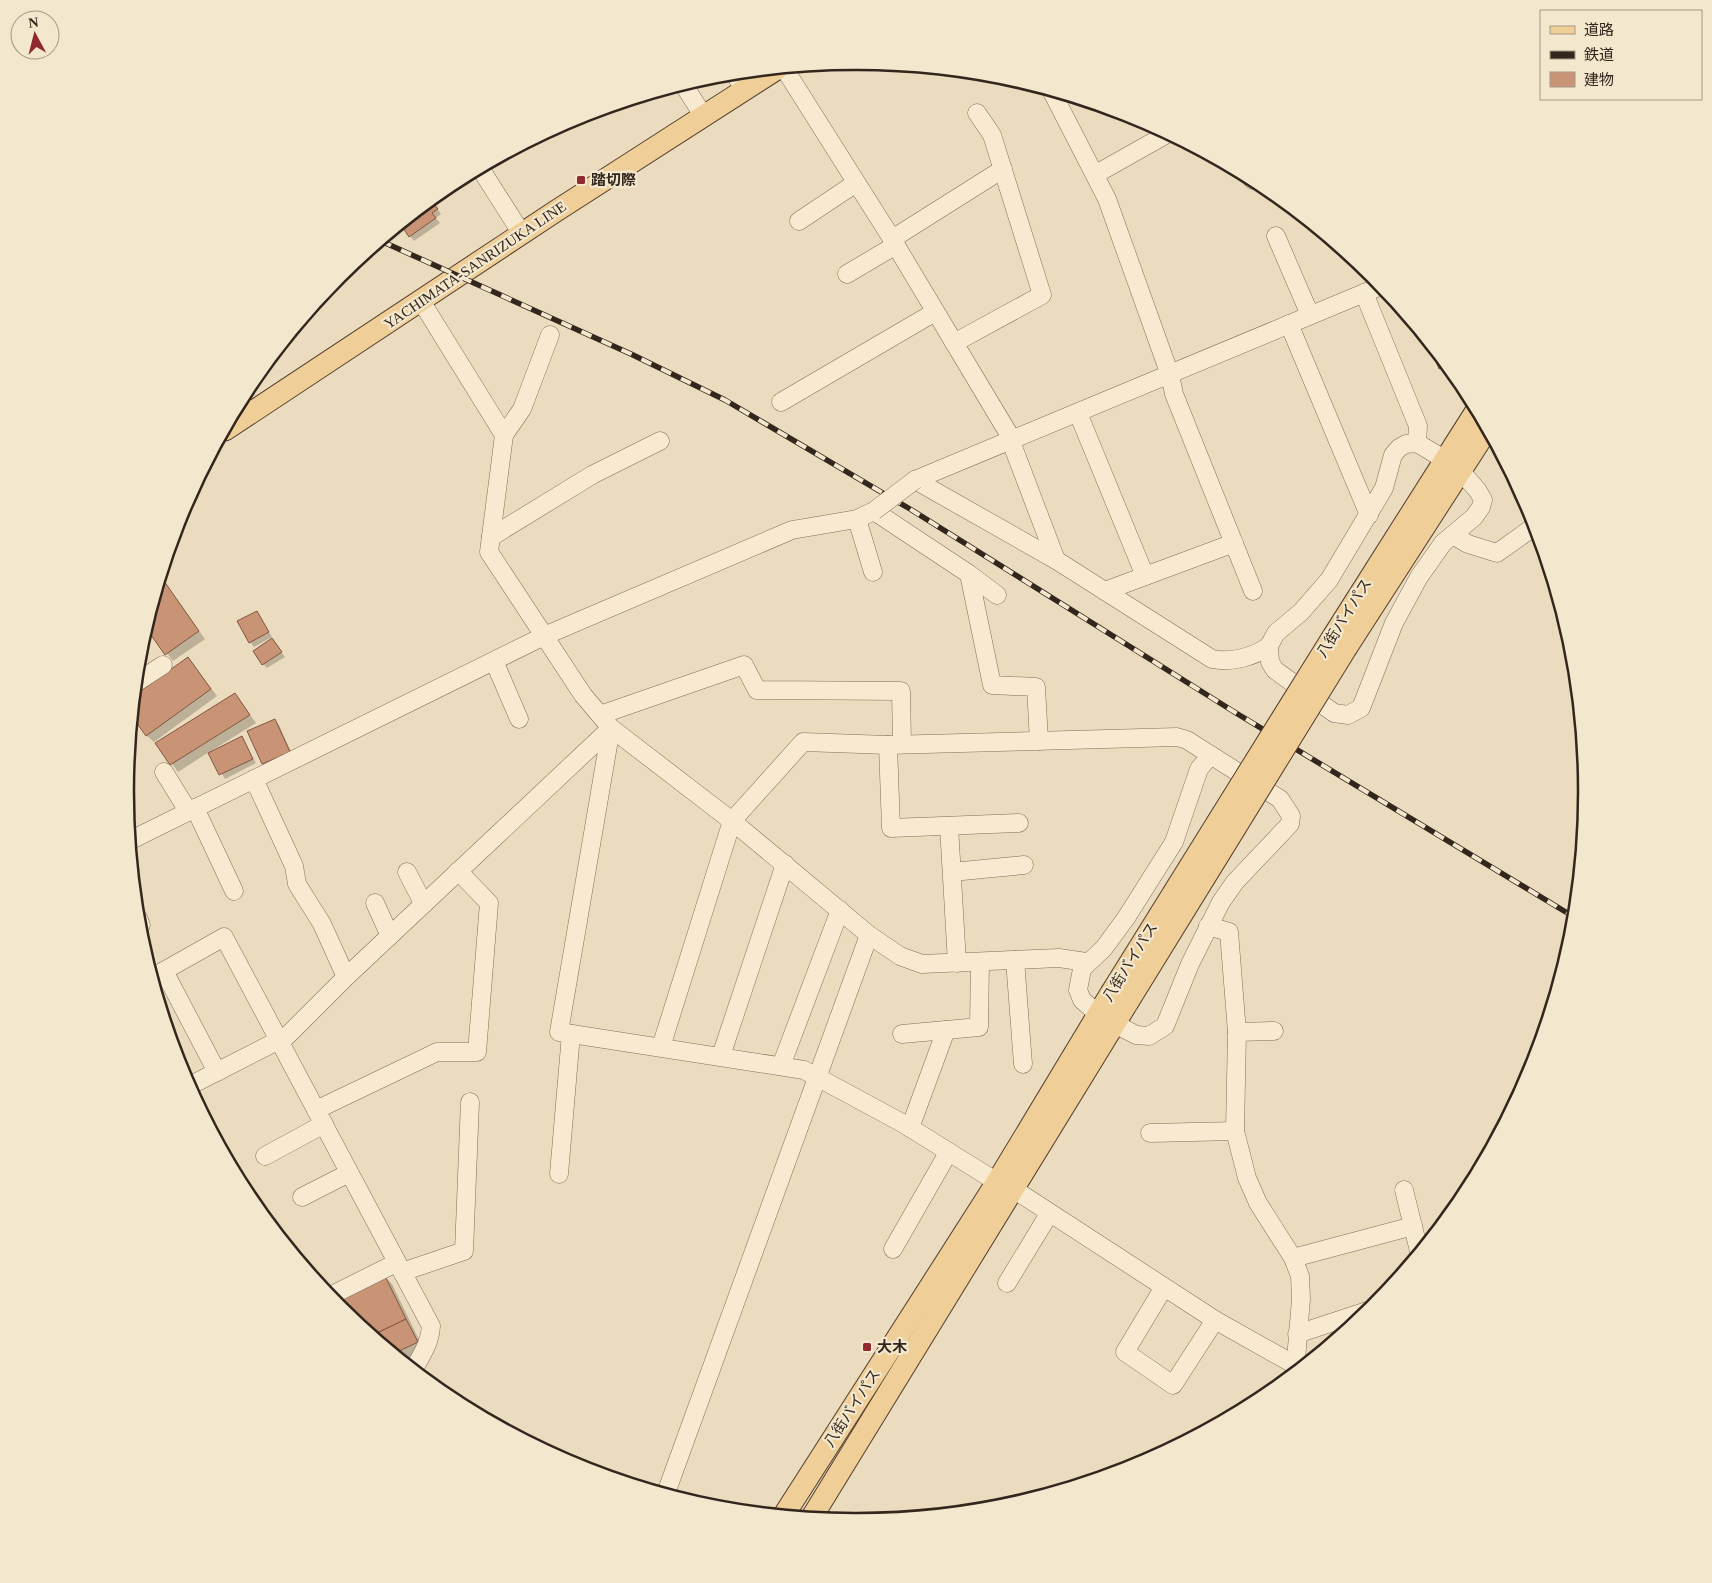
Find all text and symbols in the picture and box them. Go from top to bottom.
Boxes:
north arrow [10,10,60,60]
legend [1540,10,1702,100]
text: N [28,15,39,31]
text: 道路 [1584,22,1614,38]
text: 鉄道 [1584,47,1614,63]
text: 建物 [1584,72,1614,88]
place label: 踏切際 [591,172,636,188]
marker: 踏切際 [575,174,587,186]
street label: YACHIMATA-SANRIZUKA LINE [381,198,569,332]
street label: 八街バイパス [1313,576,1375,660]
street label: 八街バイパス [1099,920,1161,1004]
place label: 大木 [877,1339,907,1355]
marker: 大木 [861,1341,873,1353]
street label: 八街バイパス [821,1366,883,1450]

